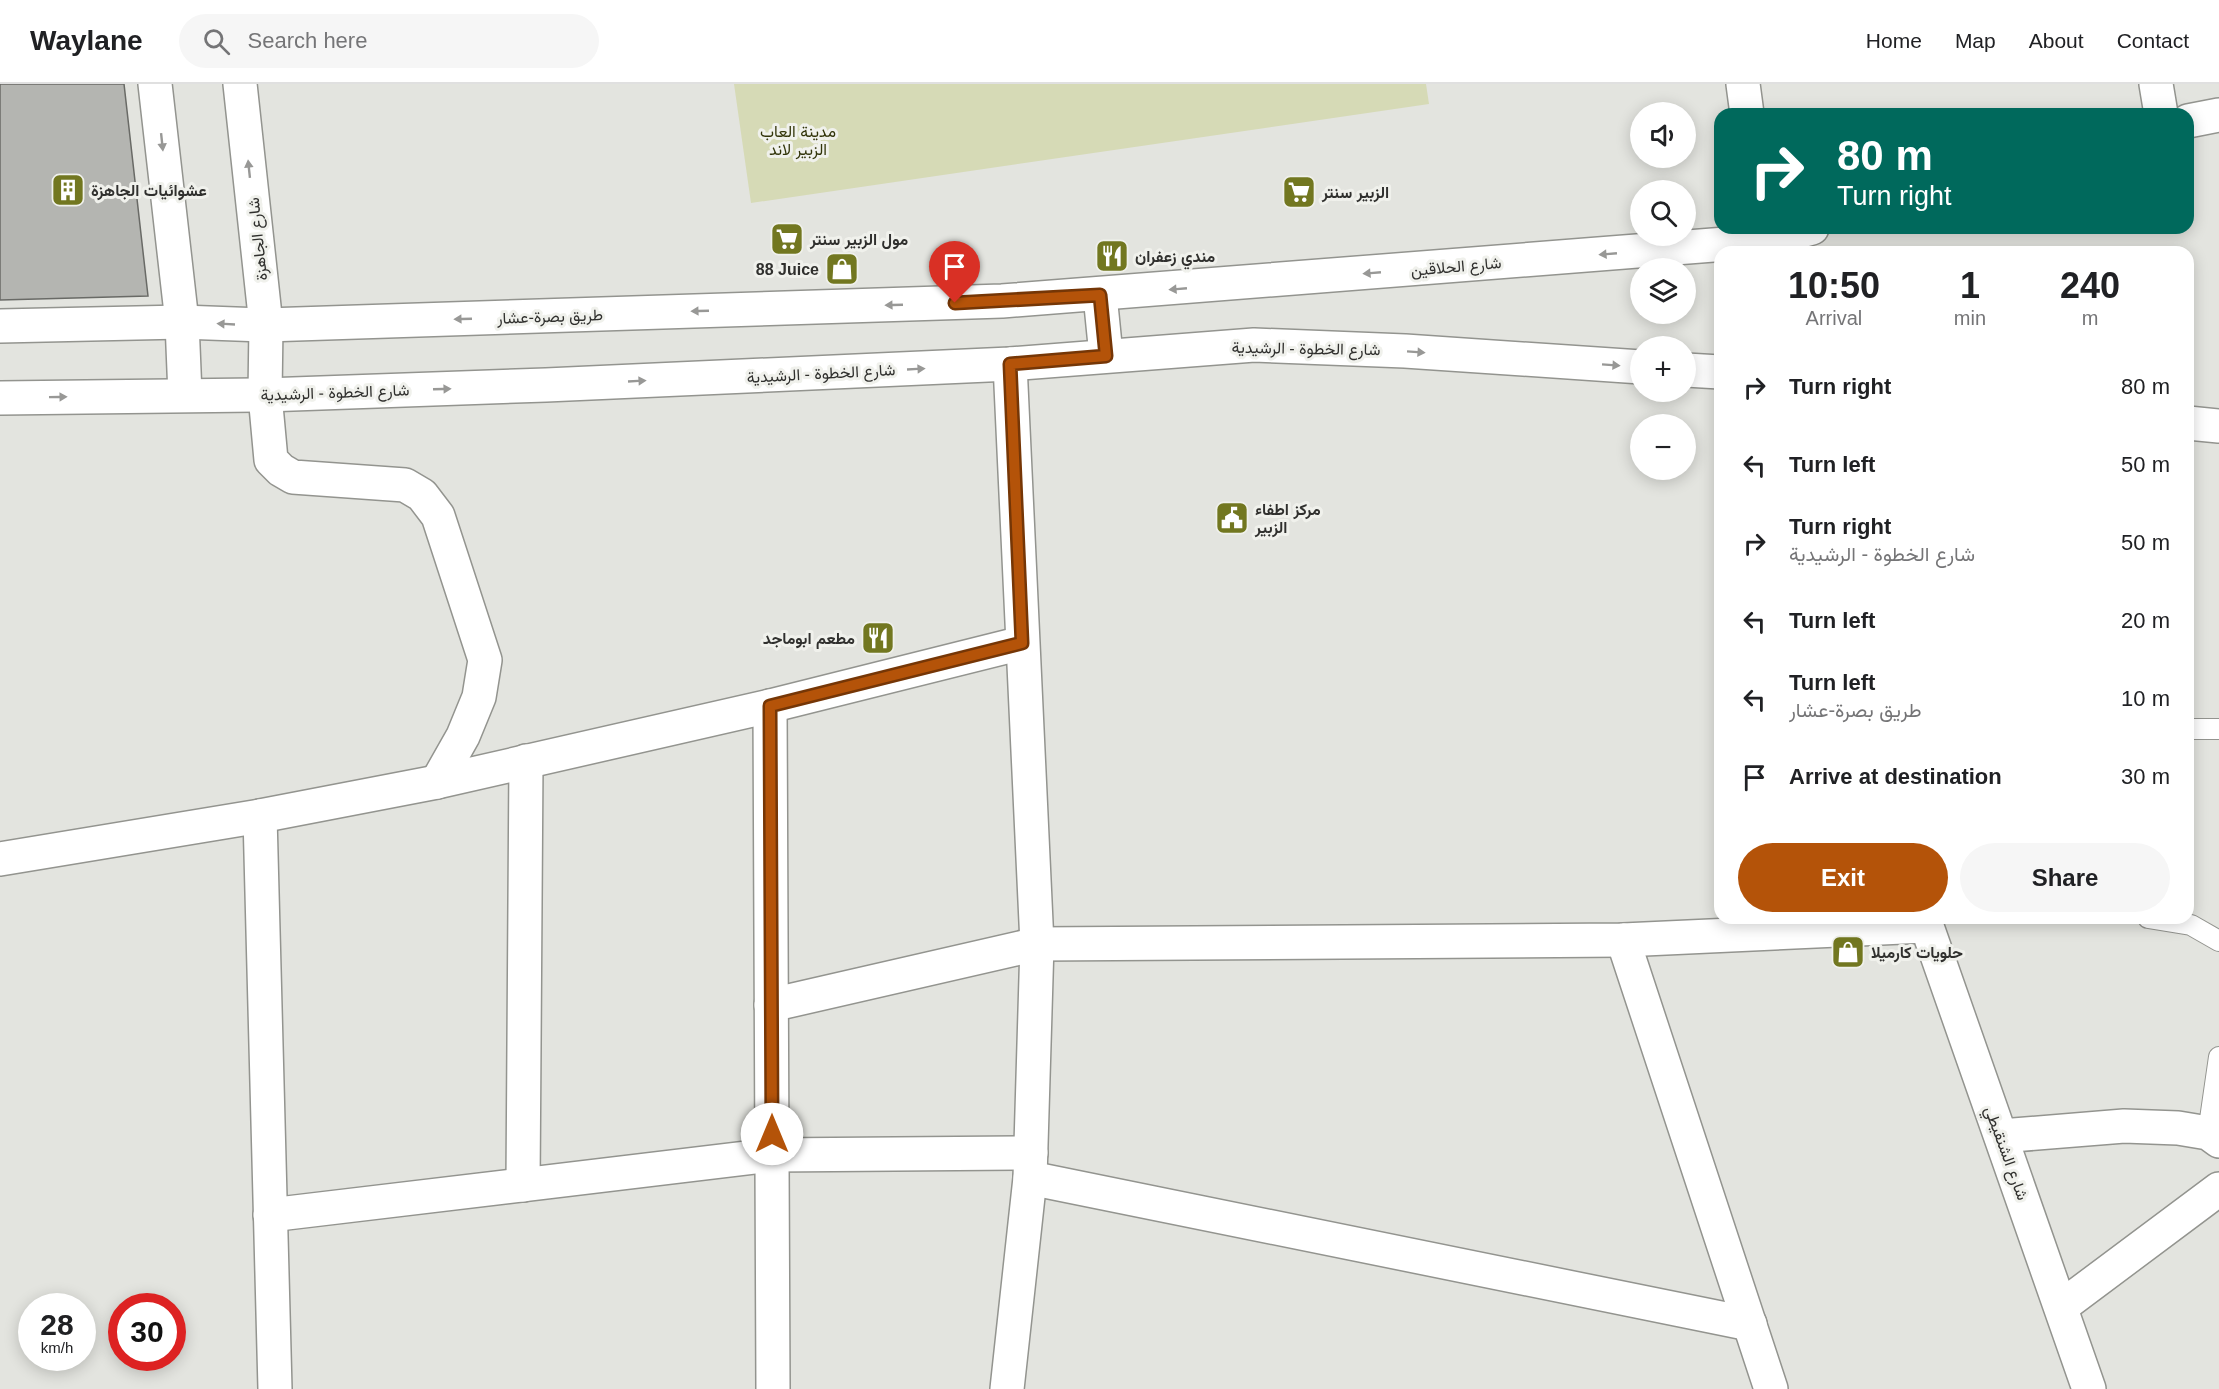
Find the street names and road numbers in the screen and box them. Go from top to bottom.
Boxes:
street label: شارع الجاهزة [245,196,273,281]
street label: شارع الحلاقين [1410,254,1502,282]
street label: طريق بصرة-عشار [496,306,603,329]
street label: شارع الخطوة - الرشيدية [1231,339,1381,361]
street label: شارع الخطوة - الرشيدية [746,361,896,389]
street label: شارع الخطوة - الرشيدية [260,381,410,407]
street label: شارع الشنقيطي [1977,1104,2031,1204]

